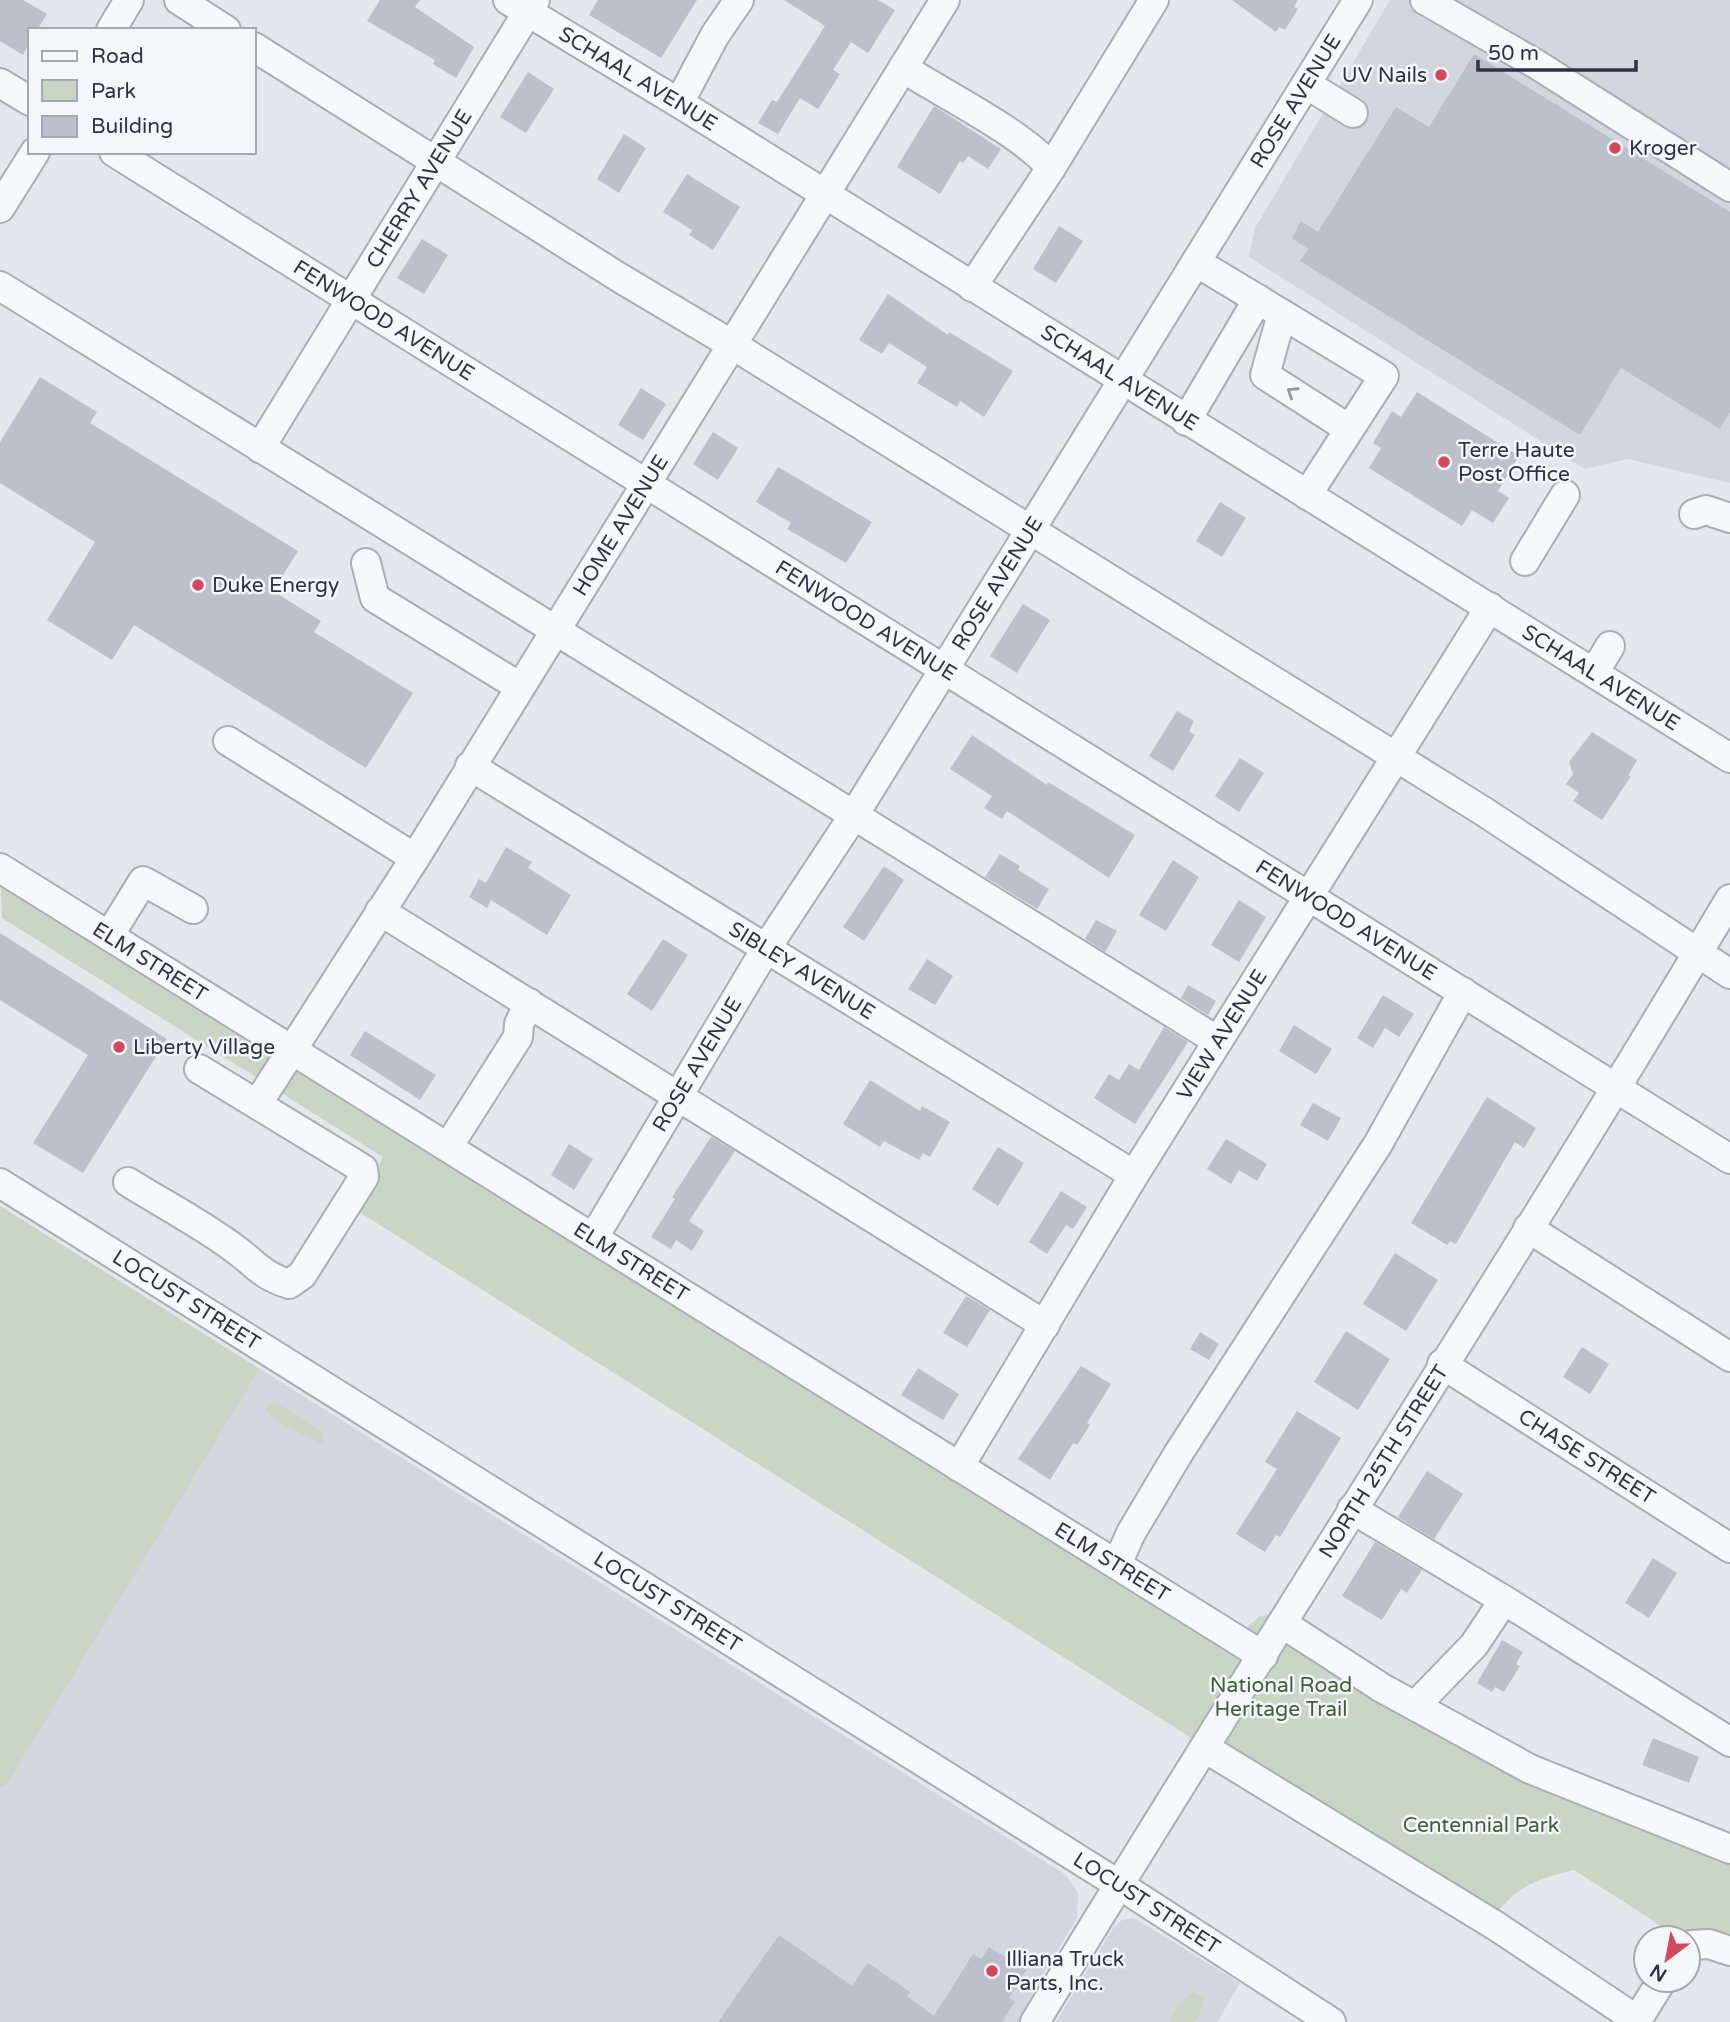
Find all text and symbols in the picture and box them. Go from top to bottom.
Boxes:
street label: SCHAAL AVENUE [554,21,722,137]
legend [28,28,256,154]
scale bar [1478,28,1636,72]
street label: ROSE AVENUE [1245,30,1347,173]
text: 50 m [1488,41,1539,66]
text: Road [91,44,144,69]
place label: UV Nails [1342,63,1427,88]
marker: UV Nails [1433,67,1449,83]
text: Park [91,79,136,104]
street label: CHERRY AVENUE [361,105,478,273]
text: Building [91,114,173,139]
place label: Kroger [1629,136,1697,161]
marker: Kroger [1607,140,1623,156]
street label: FENWOOD AVENUE [288,255,479,386]
street label: SCHAAL AVENUE [1036,320,1203,437]
one-way arrow [1286,388,1299,401]
place label: Terre Haute Post Office [1458,438,1575,487]
street label: HOME AVENUE [568,451,674,601]
marker: Terre Haute Post Office [1436,454,1452,470]
street label: ROSE AVENUE [947,512,1048,655]
street label: FENWOOD AVENUE [771,555,961,687]
place label: Duke Energy [212,573,339,598]
marker: Duke Energy [190,577,206,593]
street label: SCHAAL AVENUE [1517,620,1684,736]
street label: FENWOOD AVENUE [1251,855,1441,986]
street label: ELM STREET [88,917,212,1007]
street label: SIBLEY AVENUE [724,917,879,1025]
street label: VIEW AVENUE [1172,965,1273,1105]
street label: ROSE AVENUE [648,993,747,1137]
place label: Liberty Village [133,1035,275,1060]
marker: Liberty Village [111,1039,127,1055]
street label: ELM STREET [569,1217,693,1308]
street label: LOCUST STREET [108,1245,265,1356]
street label: NORTH 25TH STREET [1314,1360,1454,1563]
street label: CHASE STREET [1514,1404,1660,1510]
street label: ELM STREET [1050,1517,1174,1608]
street label: LOCUST STREET [589,1546,746,1658]
park label: National Road Heritage Trail [1210,1673,1352,1722]
park label: Centennial Park [1403,1813,1559,1838]
street label: LOCUST STREET [1068,1847,1225,1960]
north arrow [1632,1924,1702,1994]
place label: Illiana Truck Parts, Inc. [1006,1947,1124,1996]
text: N [1646,1959,1671,1986]
marker: Illiana Truck Parts, Inc. [984,1963,1000,1979]

